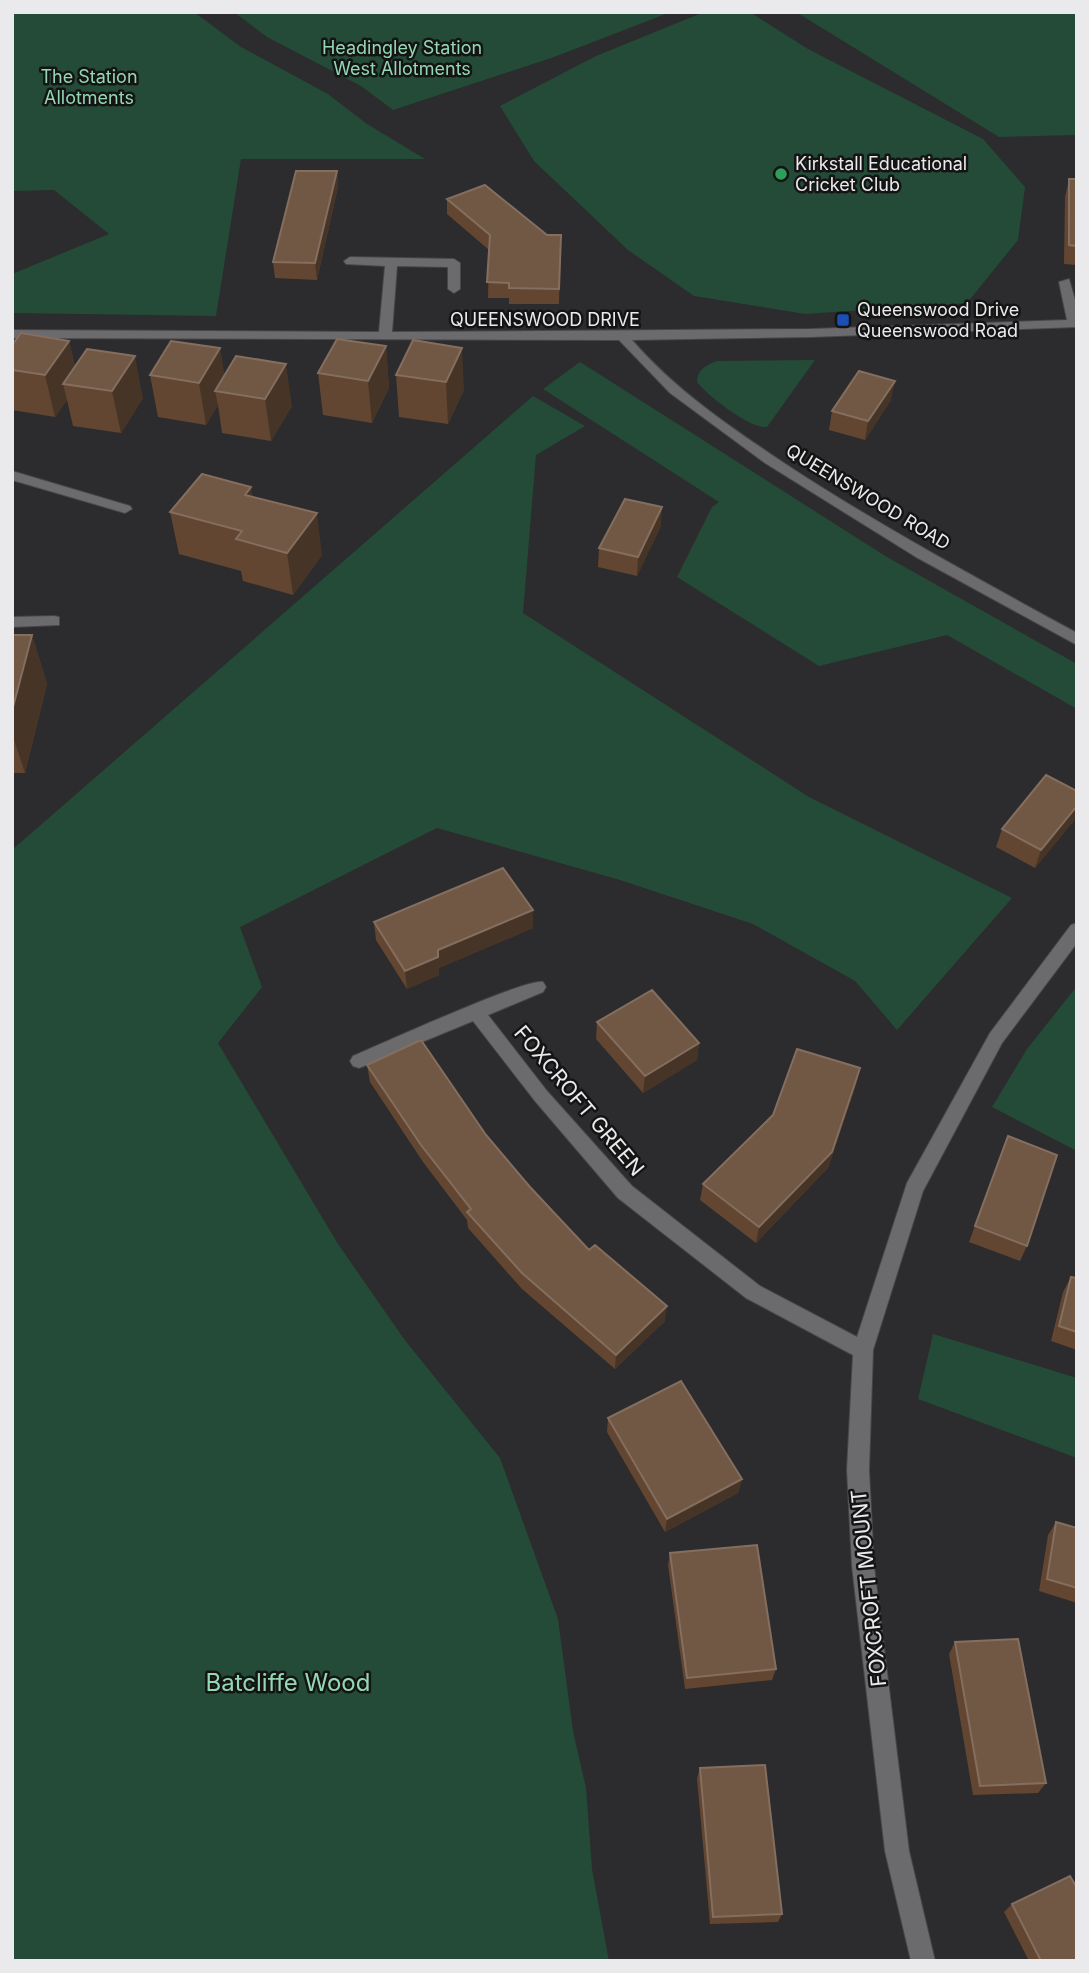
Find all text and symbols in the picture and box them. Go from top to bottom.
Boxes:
park label: Headingley Station West Allotments [322,37,482,79]
park label: The Station Allotments [40,66,138,108]
place label: Kirkstall Educational Cricket Club [795,153,967,195]
marker: Kirkstall Educational Cricket Club [773,166,789,182]
place label: Queenswood Drive Queenswood Road [857,299,1019,341]
street label: QUEENSWOOD DRIVE [450,309,640,330]
marker: Queenswood Drive Queenswood Road [835,312,851,328]
street label: QUEENSWOOD ROAD [783,439,954,554]
street label: FOXCROFT GREEN [509,1020,650,1181]
street label: FOXCROFT MOUNT [846,1488,891,1688]
park label: Batcliffe Wood [206,1668,370,1697]

